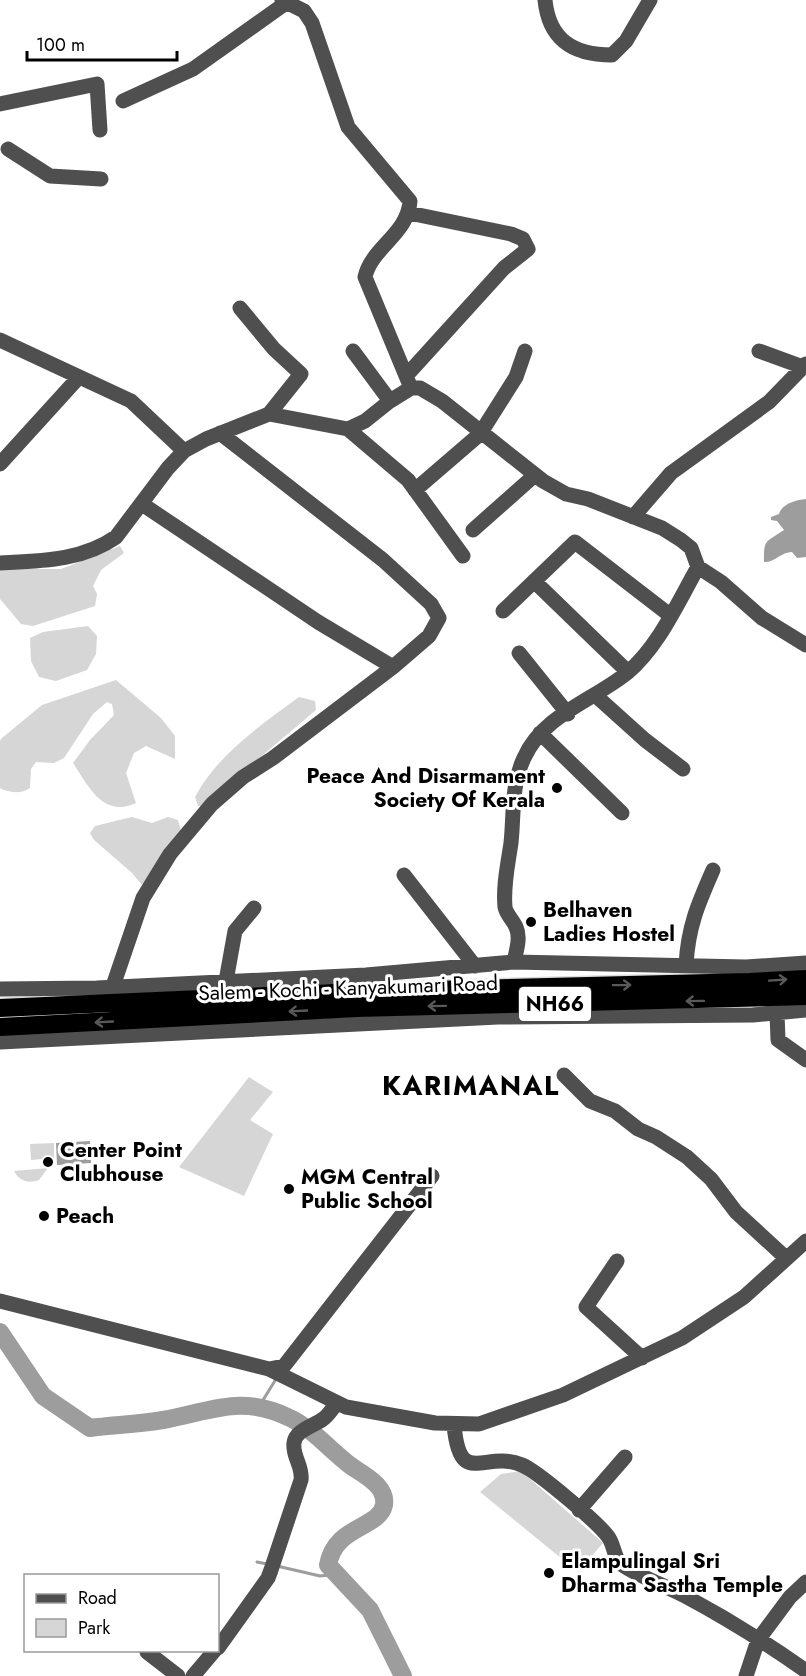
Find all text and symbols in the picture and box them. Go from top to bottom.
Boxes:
scale bar [27,24,177,62]
text: 100 m [36,32,85,58]
place label: Peace And Disarmament Society Of Kerala [306,761,545,815]
marker: Peace And Disarmament Society Of Kerala [550,781,564,795]
place label: Belhaven Ladies Hostel [543,895,675,949]
marker: Belhaven Ladies Hostel [524,915,538,929]
street label: Salem - Kochi - Kanyakumari Road [198,968,498,1008]
one-way arrow [767,975,787,986]
one-way arrow [612,980,632,991]
road number: NH66 [519,987,591,1021]
one-way arrow [685,995,705,1006]
one-way arrow [428,1000,448,1012]
one-way arrow [289,1006,309,1017]
one-way arrow [94,1016,114,1027]
district label: KARIMANAL [382,1066,560,1105]
place label: Center Point Clubhouse [60,1135,182,1189]
marker: Center Point Clubhouse [41,1155,55,1169]
place label: MGM Central Public School [301,1162,433,1216]
marker: MGM Central Public School [282,1182,296,1196]
place label: Peach [56,1201,114,1231]
marker: Peach [37,1209,51,1223]
place label: Elampulingal Sri Dharma Sastha Temple [561,1546,783,1600]
marker: Elampulingal Sri Dharma Sastha Temple [542,1566,556,1580]
legend [24,1574,219,1652]
text: Road [78,1585,117,1611]
text: Park [78,1615,110,1641]

